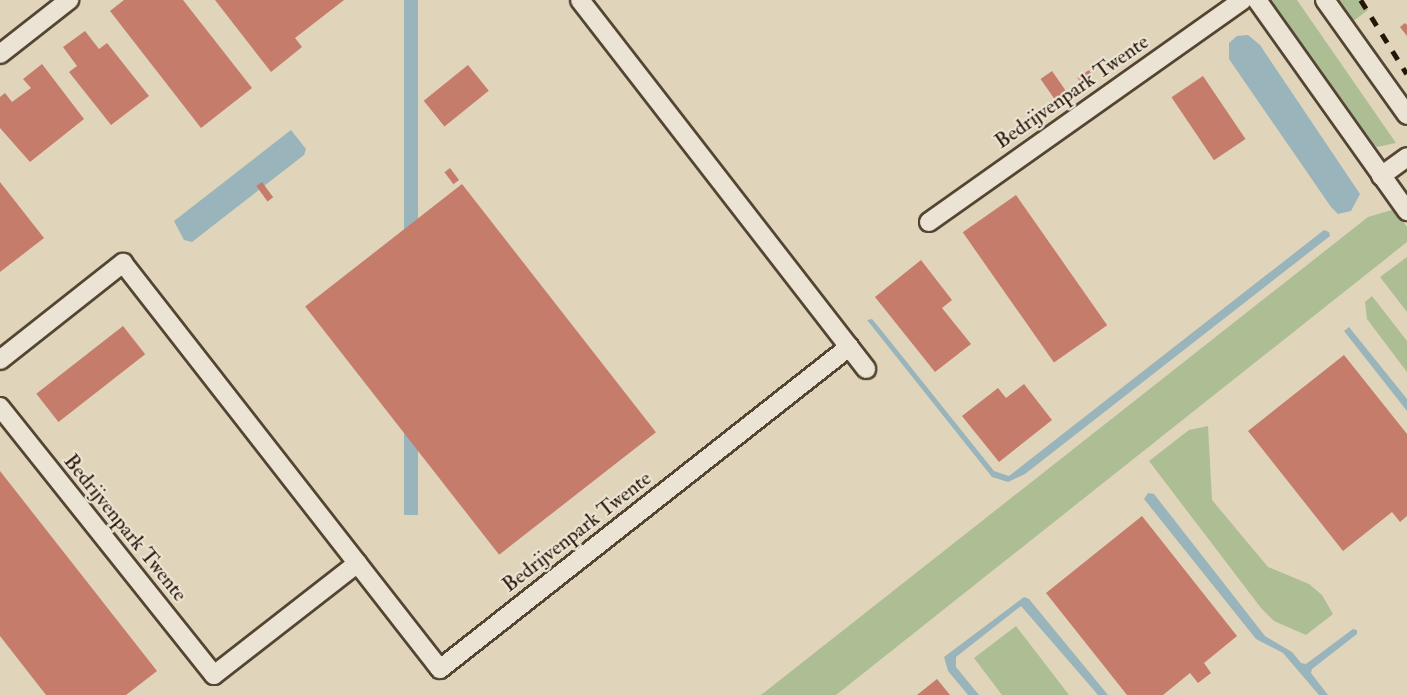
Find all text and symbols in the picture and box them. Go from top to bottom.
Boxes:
street label: Bedrijvenpark Twente [990,29,1154,155]
street label: Bedrijvenpark Twente [58,449,192,607]
street label: Bedrijvenpark Twente [497,466,657,598]

